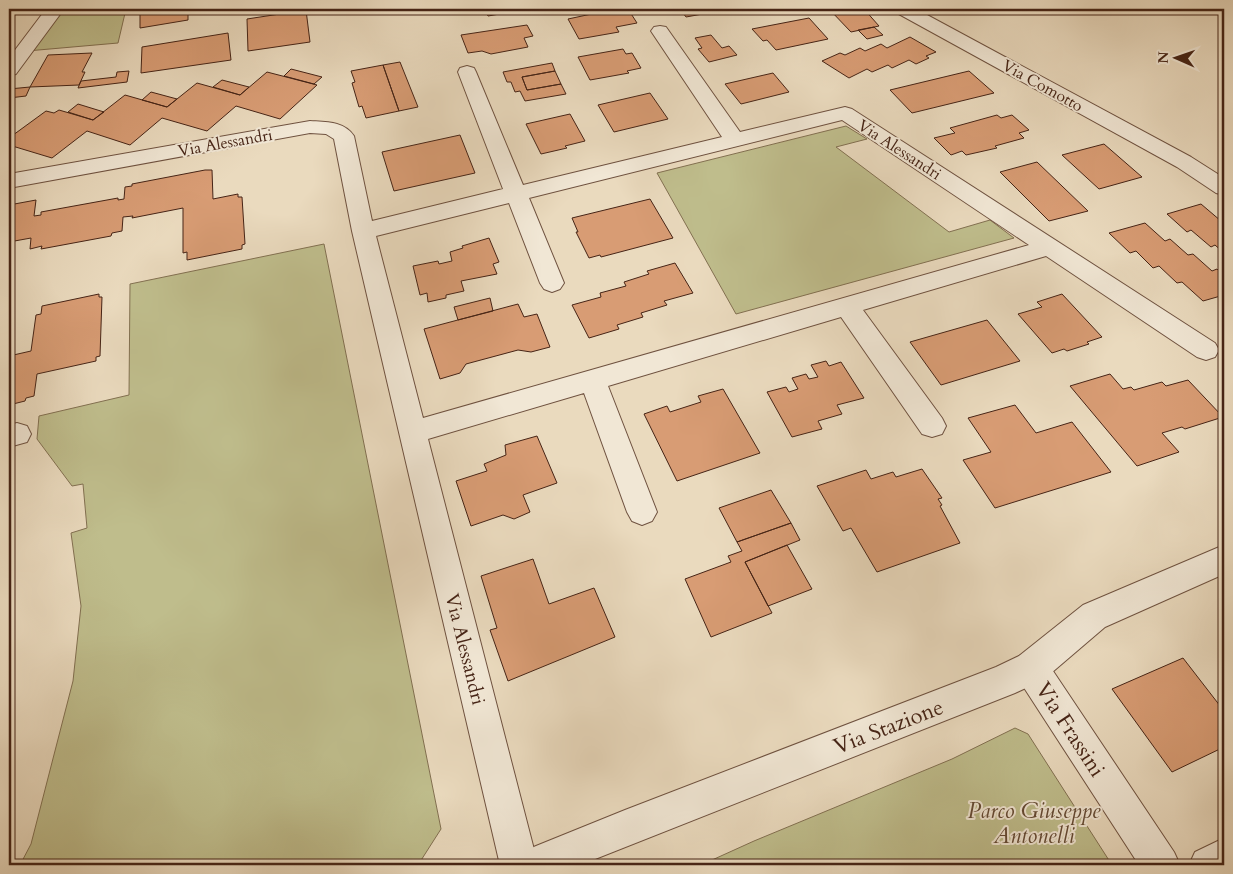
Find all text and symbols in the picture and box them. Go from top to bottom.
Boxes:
north arrow [1150,32,1200,82]
text: N [1154,51,1173,64]
street label: Via Comotto [998,55,1087,117]
street label: Via Alessandri [853,115,946,185]
street label: Via Alessandri [176,124,275,162]
street label: Via Alessandri [439,591,491,708]
street label: Via Frassini [1028,676,1112,783]
street label: Via Stazione [829,692,948,762]
park label: Parco Giuseppe Antonelli [967,796,1101,851]

